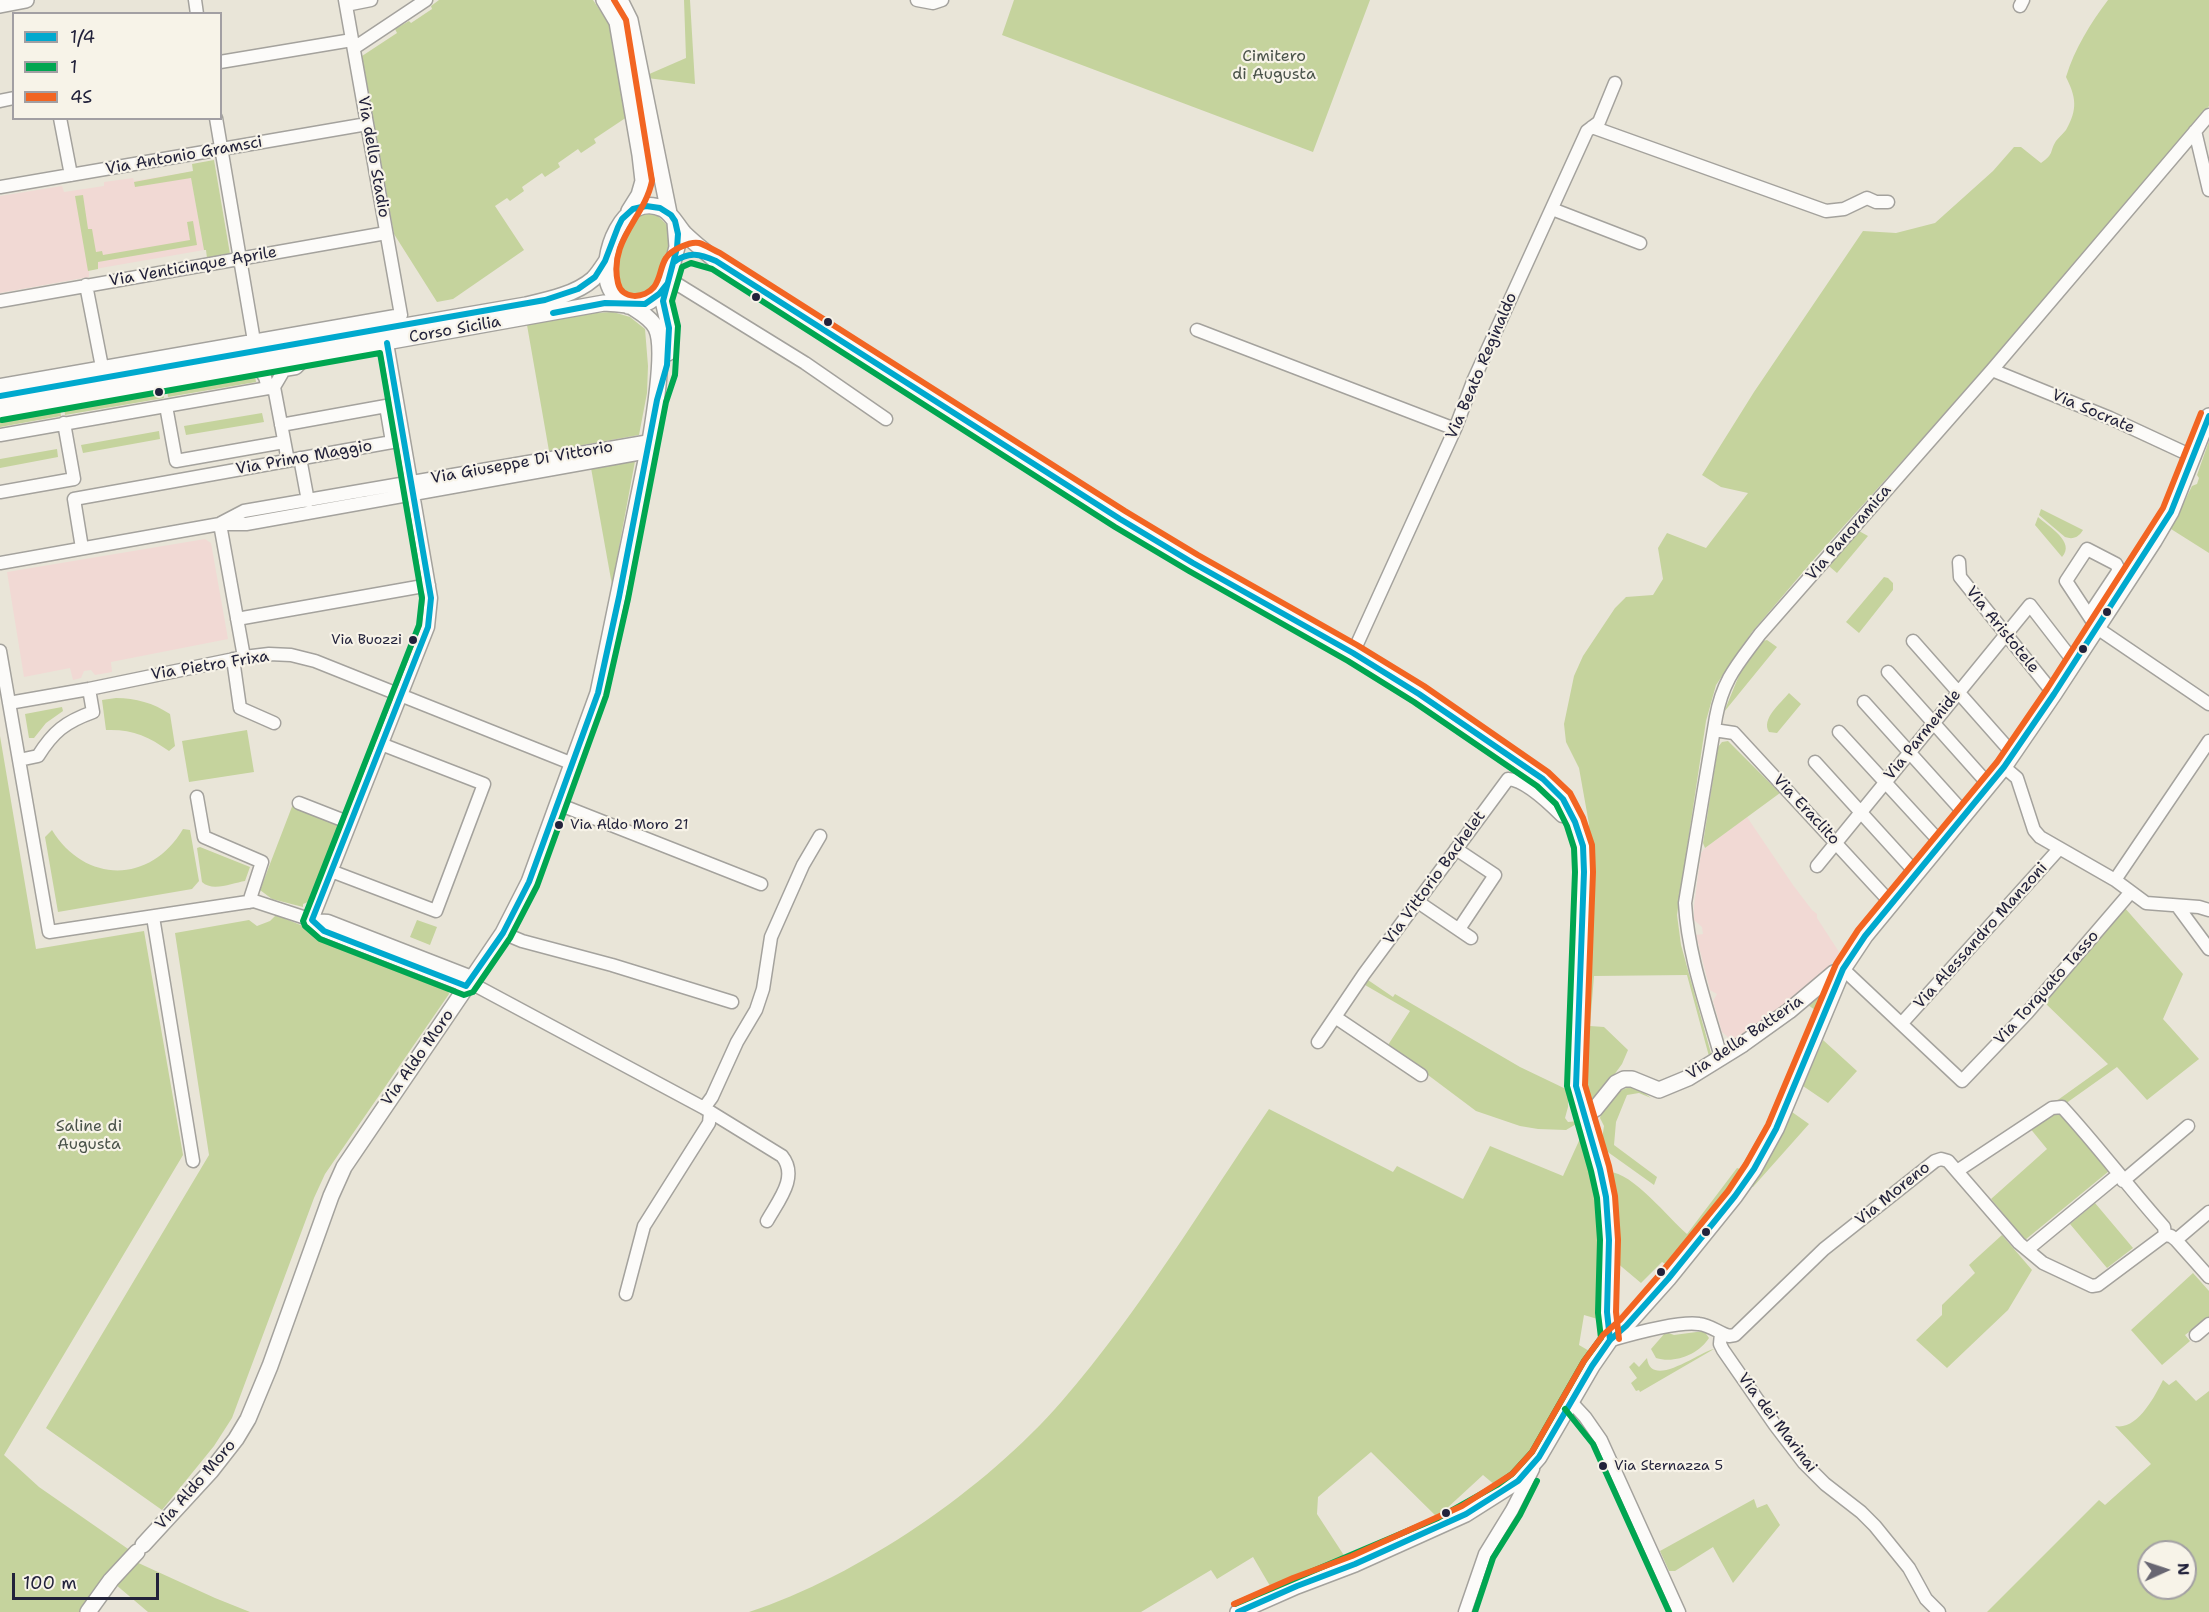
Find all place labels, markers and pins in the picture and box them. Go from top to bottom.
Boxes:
unlabelled marker [750,291,762,303]
unlabelled marker [822,316,834,328]
unlabelled marker [153,386,165,398]
unlabelled marker [2101,606,2113,618]
place label: Via Buozzi [331,632,402,648]
marker: Via Buozzi [407,634,419,646]
unlabelled marker [2077,643,2089,655]
place label: Via Aldo Moro 21 [570,817,689,833]
marker: Via Aldo Moro 21 [553,819,565,831]
unlabelled marker [1700,1226,1712,1238]
unlabelled marker [1655,1266,1667,1278]
place label: Via Sternazza 5 [1614,1458,1723,1474]
marker: Via Sternazza 5 [1597,1460,1609,1472]
unlabelled marker [1440,1507,1452,1519]

